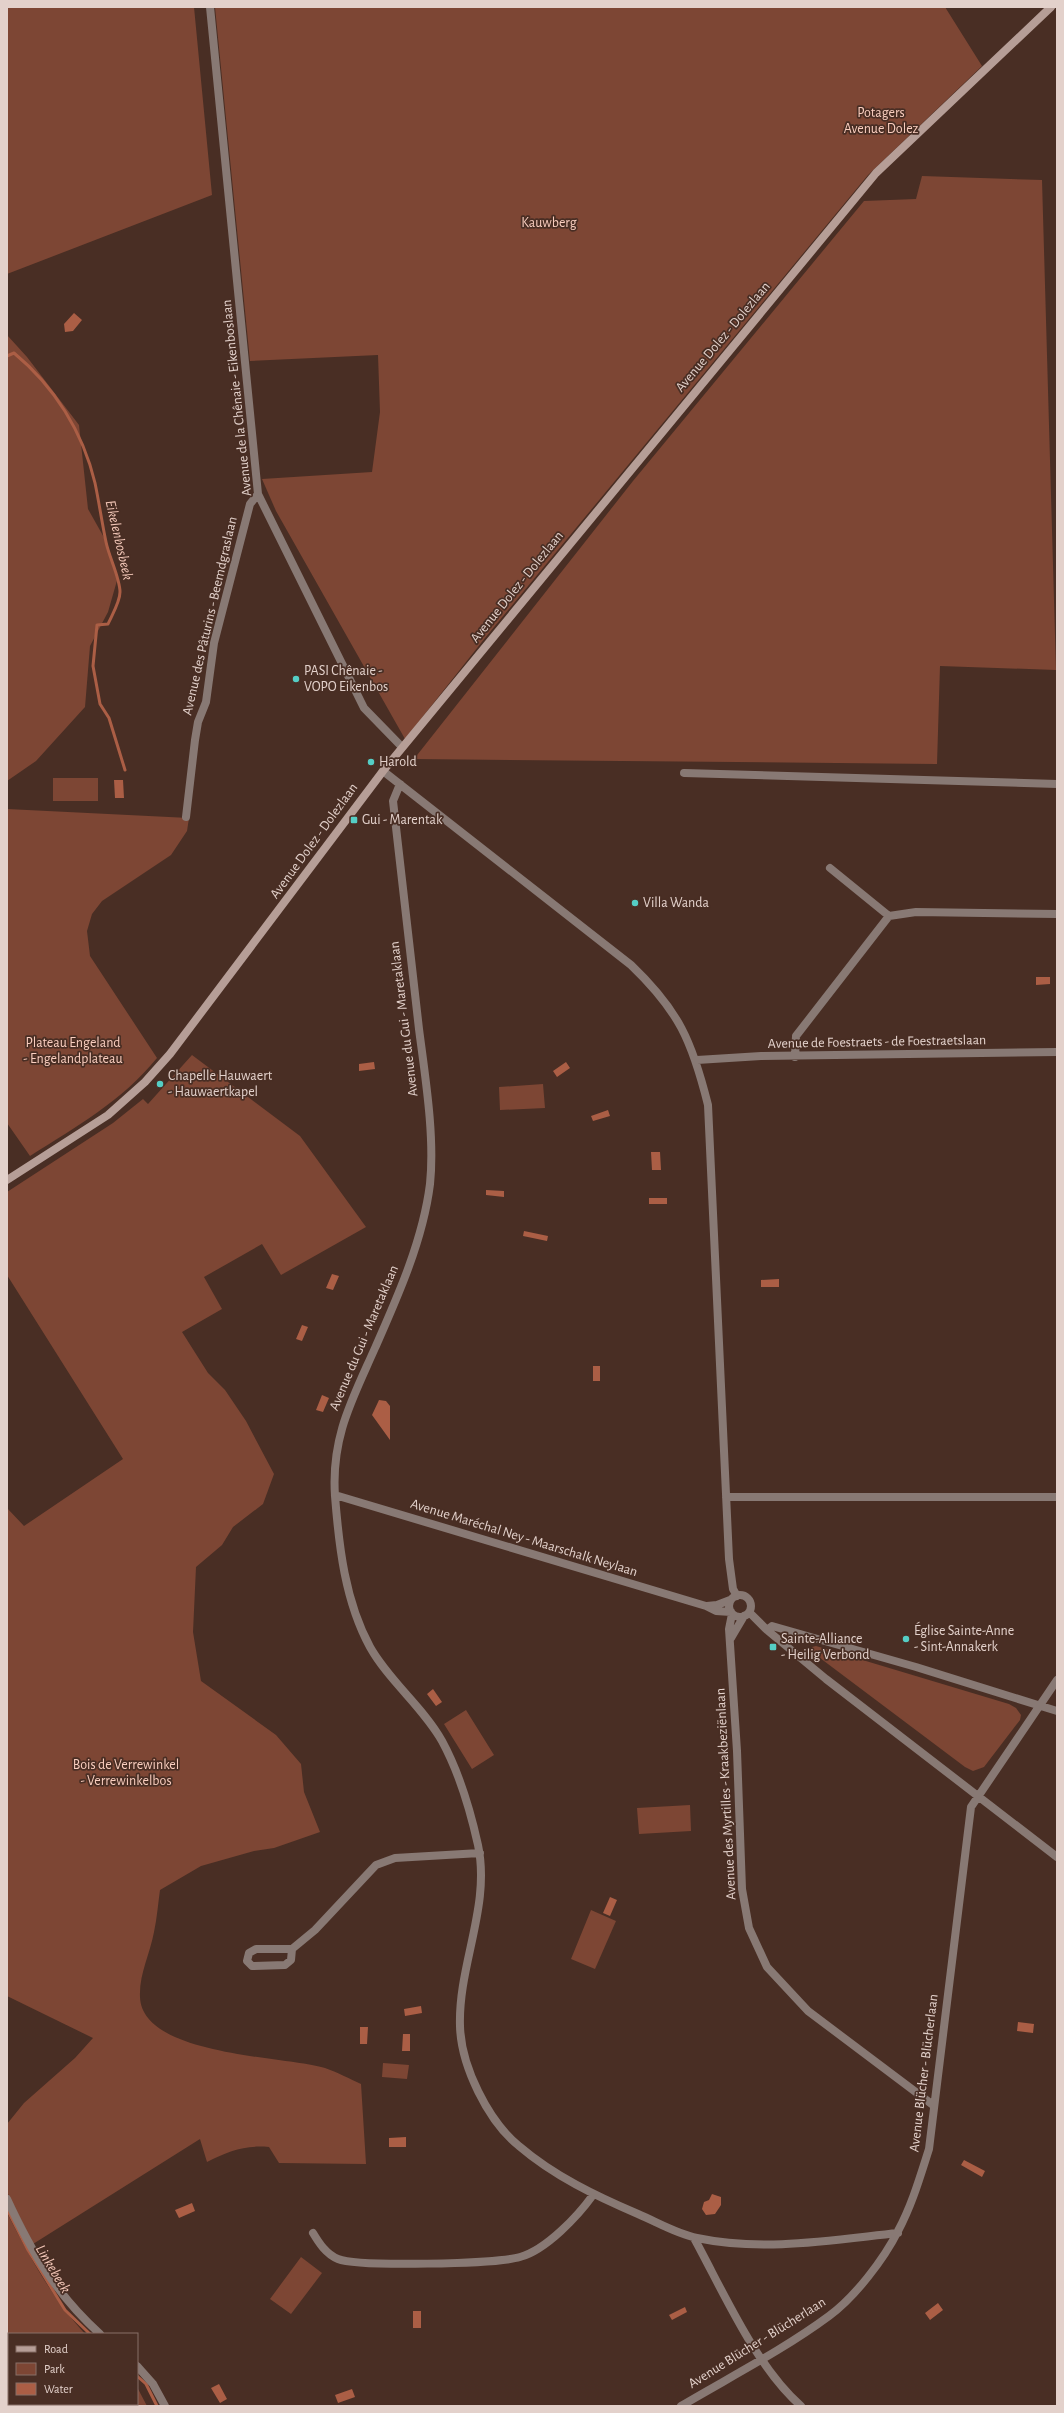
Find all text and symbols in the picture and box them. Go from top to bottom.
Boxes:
park label: Potagers Avenue Dolez [844,106,919,136]
park label: Kauwberg [521,216,577,230]
street label: Avenue Dolez - Dolezlaan [673,279,773,395]
street label: Avenue de la Chênaie - Eikenboslaan [220,299,254,497]
water label: Eikelenbosbeek [103,499,135,581]
street label: Avenue des Pâturins - Beemdgraslaan [180,515,240,717]
street label: Avenue Dolez - Dolezlaan [468,529,566,645]
place label: PASI Chênaie - VOPO Eikenbos [304,664,388,694]
marker: PASI Chênaie - VOPO Eikenbos [291,674,301,684]
place label: Harold [379,755,417,769]
marker: Harold [366,757,376,767]
street label: Avenue Dolez - Dolezlaan [268,781,360,901]
place label: Gui - Marentak [362,813,443,827]
marker: Gui - Marentak [349,815,359,825]
place label: Villa Wanda [643,896,710,910]
marker: Villa Wanda [630,898,640,908]
street label: Avenue du Gui - Maretaklaan [388,941,420,1097]
street label: Avenue de Foestraets - de Foestraetslaan [768,1033,986,1051]
park label: Plateau Engeland - Engelandplateau [23,1036,123,1066]
place label: Chapelle Hauwaert - Hauwaertkapel [168,1069,273,1099]
marker: Chapelle Hauwaert - Hauwaertkapel [155,1079,165,1089]
street label: Avenue du Gui - Maretaklaan [327,1263,401,1413]
street label: Avenue Maréchal Ney - Maarschalk Neylaan [409,1497,639,1579]
place label: Église Sainte-Anne - Sint-Annakerk [914,1621,1014,1654]
place label: Sainte-Alliance - Heilig Verbond [781,1632,869,1662]
marker: Église Sainte-Anne - Sint-Annakerk [901,1634,911,1644]
marker: Sainte-Alliance - Heilig Verbond [768,1642,778,1652]
street label: Avenue des Myrtilles - Kraakbeziënlaan [713,1688,739,1900]
park label: Bois de Verrewinkel - Verrewinkelbos [73,1758,179,1788]
street label: Avenue Blücher - Blücherlaan [907,1993,941,2153]
water label: Linkebeek [33,2242,73,2296]
street label: Avenue Blücher - Blücherlaan [686,2295,828,2391]
legend [8,2333,138,2405]
text: Road [44,2343,68,2355]
text: Park [44,2363,65,2375]
text: Water [44,2383,73,2395]

